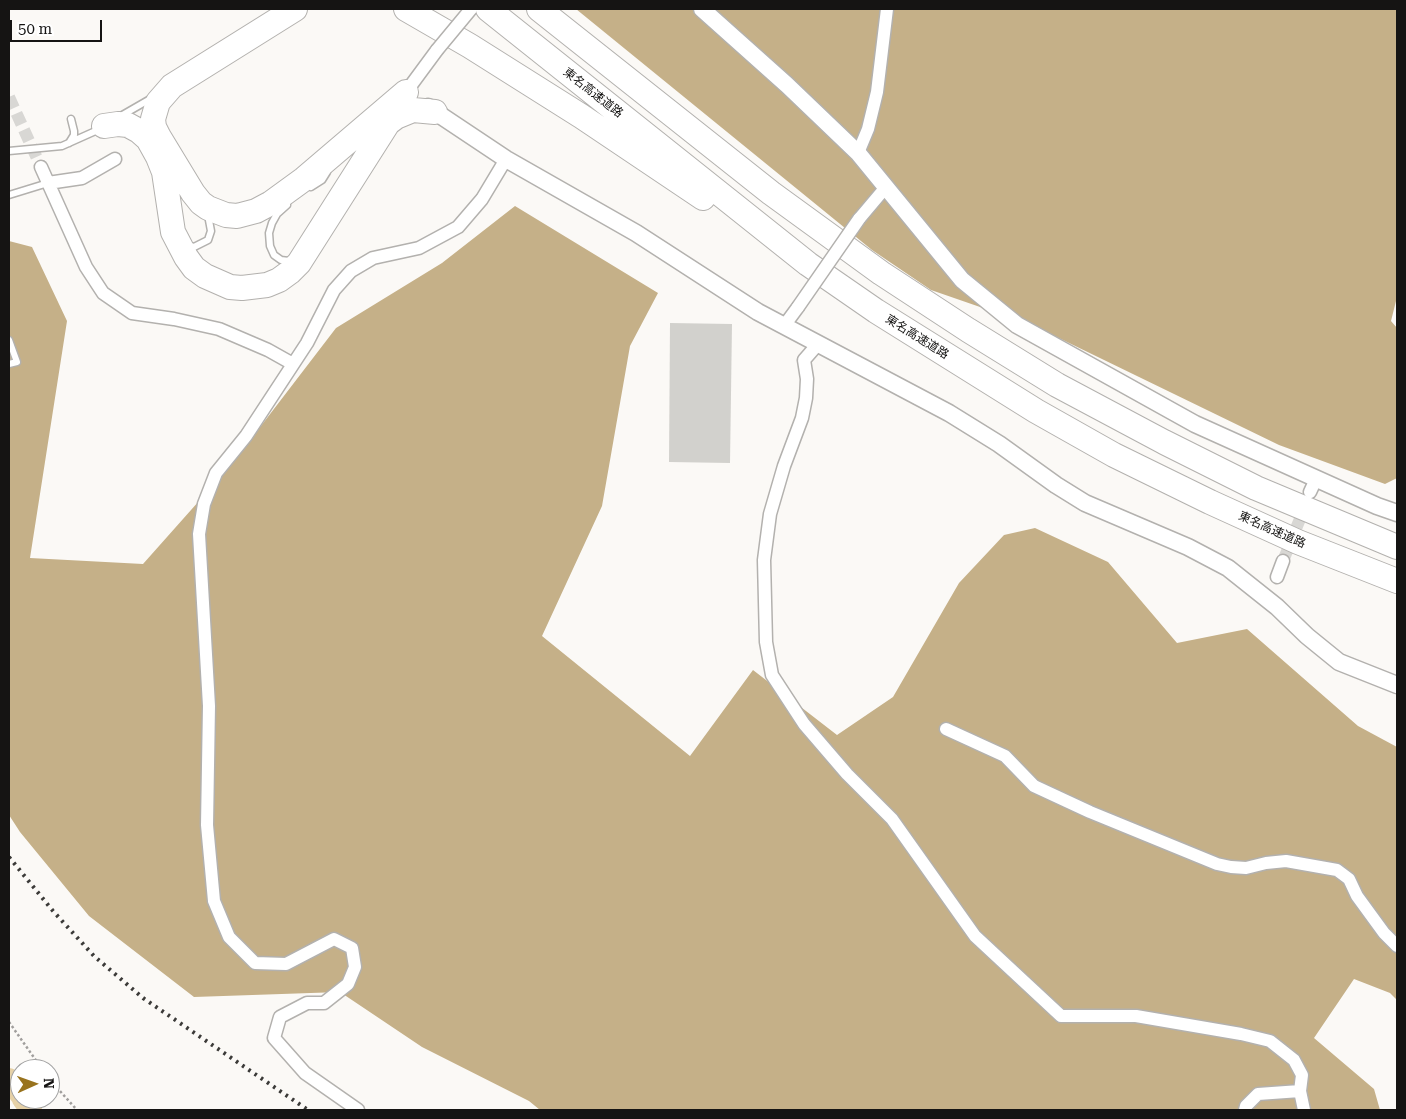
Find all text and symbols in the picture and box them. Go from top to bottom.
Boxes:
scale bar [12,10,105,42]
text: 50 m [18,20,52,38]
street label: 東名高速道路 [560,65,626,121]
street label: 東名高速道路 [883,312,951,362]
street label: 東名高速道路 [1236,509,1308,551]
north arrow [10,1059,60,1109]
text: N [41,1078,57,1089]

